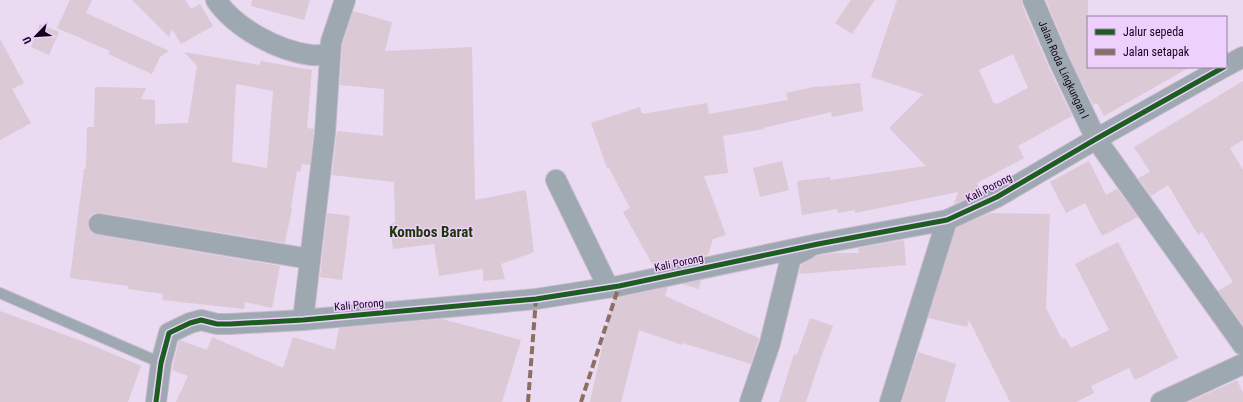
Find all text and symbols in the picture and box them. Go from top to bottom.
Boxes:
north arrow [16,16,56,56]
legend [1087,16,1227,68]
street label: Jalan Roda Lingkungan I [1036,18,1092,121]
text: Jalur sepeda [1123,25,1184,39]
text: U [20,34,35,46]
text: Jalan setapak [1123,45,1190,59]
street label: Kali Porong [964,171,1014,205]
district label: Kombos Barat [389,223,473,241]
street label: Kali Porong [653,251,705,275]
street label: Kali Porong [334,296,384,314]

